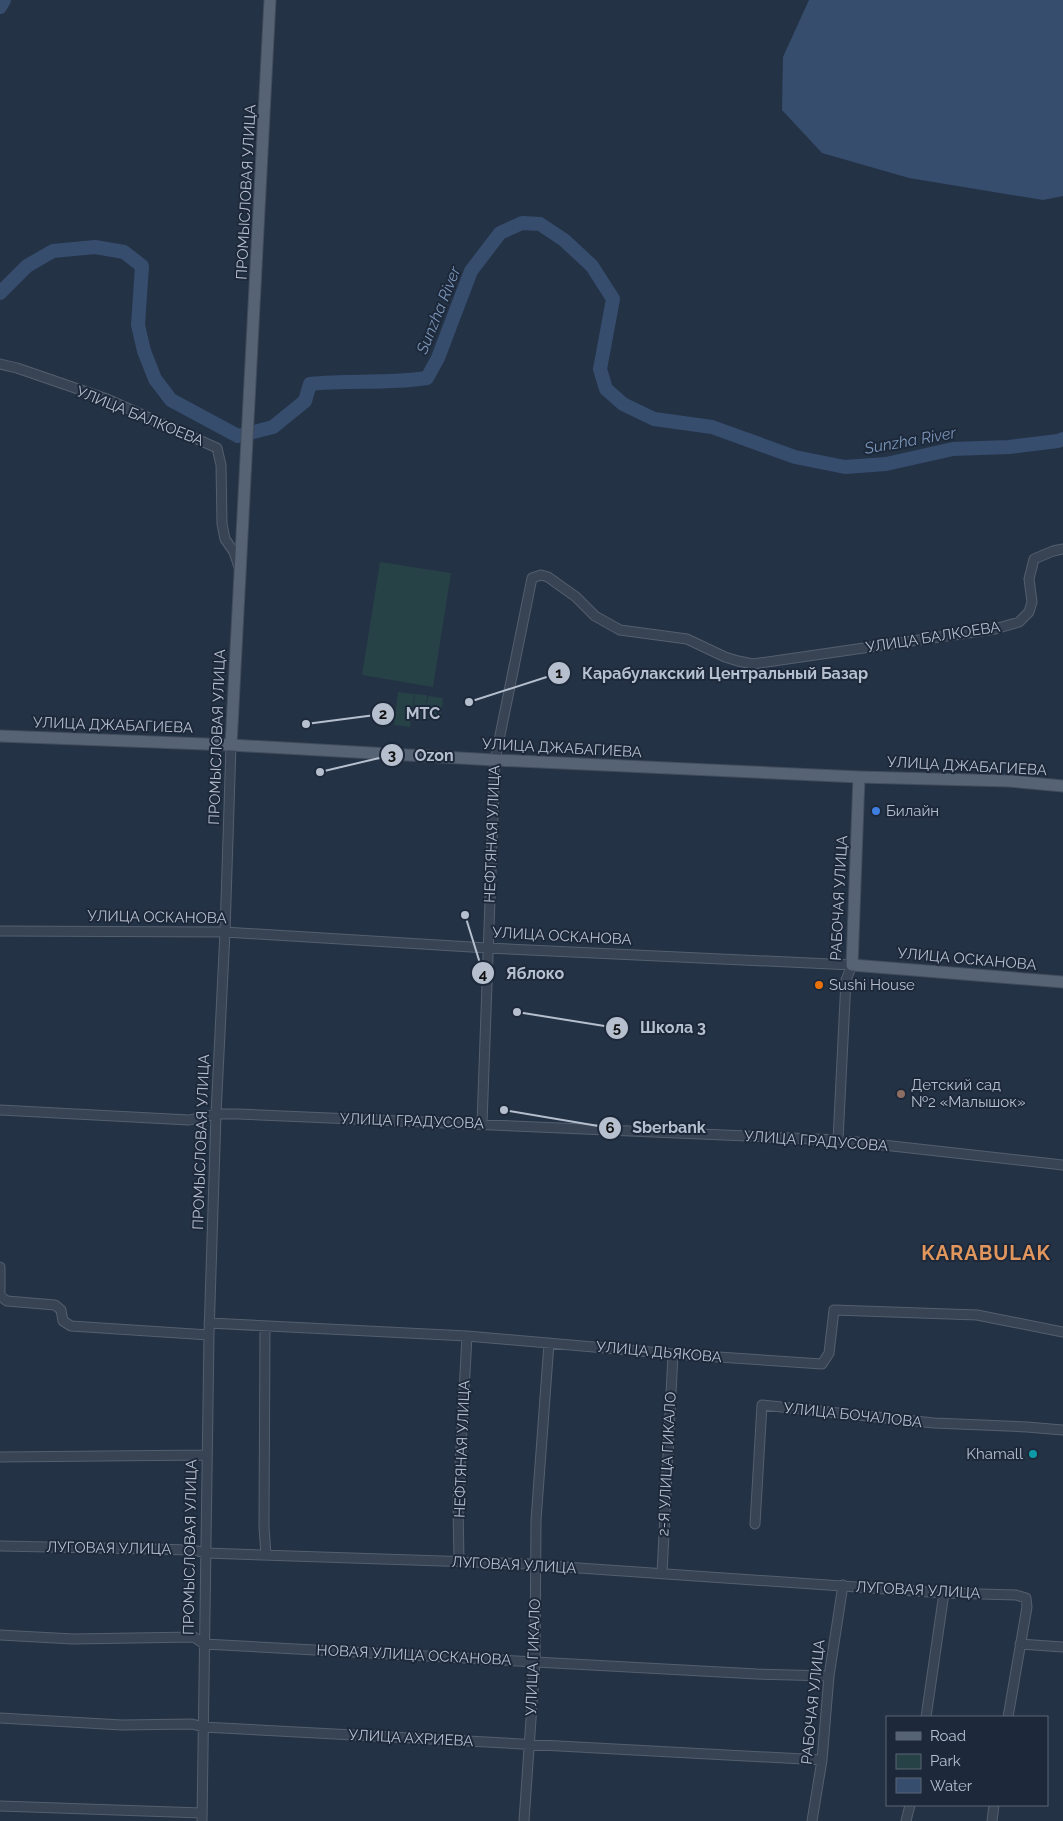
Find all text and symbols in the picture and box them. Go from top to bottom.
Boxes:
street label: ПРОМЫСЛОВАЯ УЛИЦА [232,104,260,280]
water label: Sunzha River [412,263,465,358]
street label: УЛИЦА БАЛКОЕВА [74,382,206,450]
water label: Sunzha River [862,423,958,458]
street label: УЛИЦА БАЛКОЕВА [864,617,1002,657]
street label: ПРОМЫСЛОВАЯ УЛИЦА [205,649,229,825]
callout: Карабулакский Центральный Базар [547,658,878,689]
text: 1 [555,664,563,682]
text: Карабулакский Центральный Базар [582,664,868,683]
callout: МТС [371,698,450,729]
text: МТС [406,704,440,723]
text: 2 [379,705,387,723]
street label: УЛИЦА ДЖАБАГИЕВА [33,713,193,737]
street label: УЛИЦА ДЖАБАГИЕВА [482,735,642,761]
callout: Ozon [379,740,463,771]
text: 3 [388,746,396,764]
text: Ozon [414,746,454,765]
street label: УЛИЦА ДЖАБАГИЕВА [887,753,1047,779]
street label: НЕФТЯНАЯ УЛИЦА [481,765,503,903]
place label: Билайн [886,802,939,820]
marker: Билайн [870,805,882,817]
street label: РАБОЧАЯ УЛИЦА [827,835,851,961]
street label: УЛИЦА ОСКАНОВА [87,907,227,927]
street label: УЛИЦА ОСКАНОВА [492,923,632,949]
street label: УЛИЦА ОСКАНОВА [897,944,1037,974]
callout: Яблоко [471,958,574,989]
text: Яблоко [506,964,564,983]
text: 4 [479,965,488,983]
place label: Sushi House [829,976,915,994]
marker: Sushi House [813,979,825,991]
callout: Школа 3 [605,1012,716,1043]
text: Школа 3 [640,1018,706,1037]
text: 5 [613,1019,621,1037]
street label: ПРОМЫСЛОВАЯ УЛИЦА [189,1054,213,1230]
place label: Детский сад №2 «Малышок» [911,1076,1026,1111]
marker: Детский сад №2 «Малышок» [895,1088,907,1100]
street label: УЛИЦА ГРАДУСОВА [340,1109,484,1133]
callout: Sberbank [598,1112,716,1143]
text: Sberbank [632,1118,706,1137]
text: 6 [605,1119,615,1137]
street label: УЛИЦА ГРАДУСОВА [743,1127,889,1155]
district label: KARABULAK [921,1241,1051,1265]
street label: УЛИЦА ДЬЯКОВА [595,1338,723,1366]
street label: НЕФТЯНАЯ УЛИЦА [451,1380,473,1518]
street label: 2-Я УЛИЦА ГИКАЛО [654,1391,680,1537]
street label: УЛИЦА БОЧАЛОВА [783,1399,923,1431]
place label: Khamall [966,1445,1024,1463]
marker: Khamall [1027,1448,1039,1460]
street label: ПРОМЫСЛОВАЯ УЛИЦА [179,1459,201,1635]
street label: ЛУГОВАЯ УЛИЦА [46,1538,172,1558]
street label: ЛУГОВАЯ УЛИЦА [451,1553,577,1577]
street label: ЛУГОВАЯ УЛИЦА [855,1578,981,1602]
street label: УЛИЦА ГИКАЛО [522,1598,544,1716]
street label: РАБОЧАЯ УЛИЦА [797,1639,829,1765]
street label: НОВАЯ УЛИЦА ОСКАНОВА [316,1641,512,1669]
legend [886,1716,1048,1806]
street label: УЛИЦА АХРИЕВА [348,1726,474,1750]
text: Road [930,1727,966,1745]
text: Park [930,1752,961,1770]
text: Water [930,1777,973,1795]

